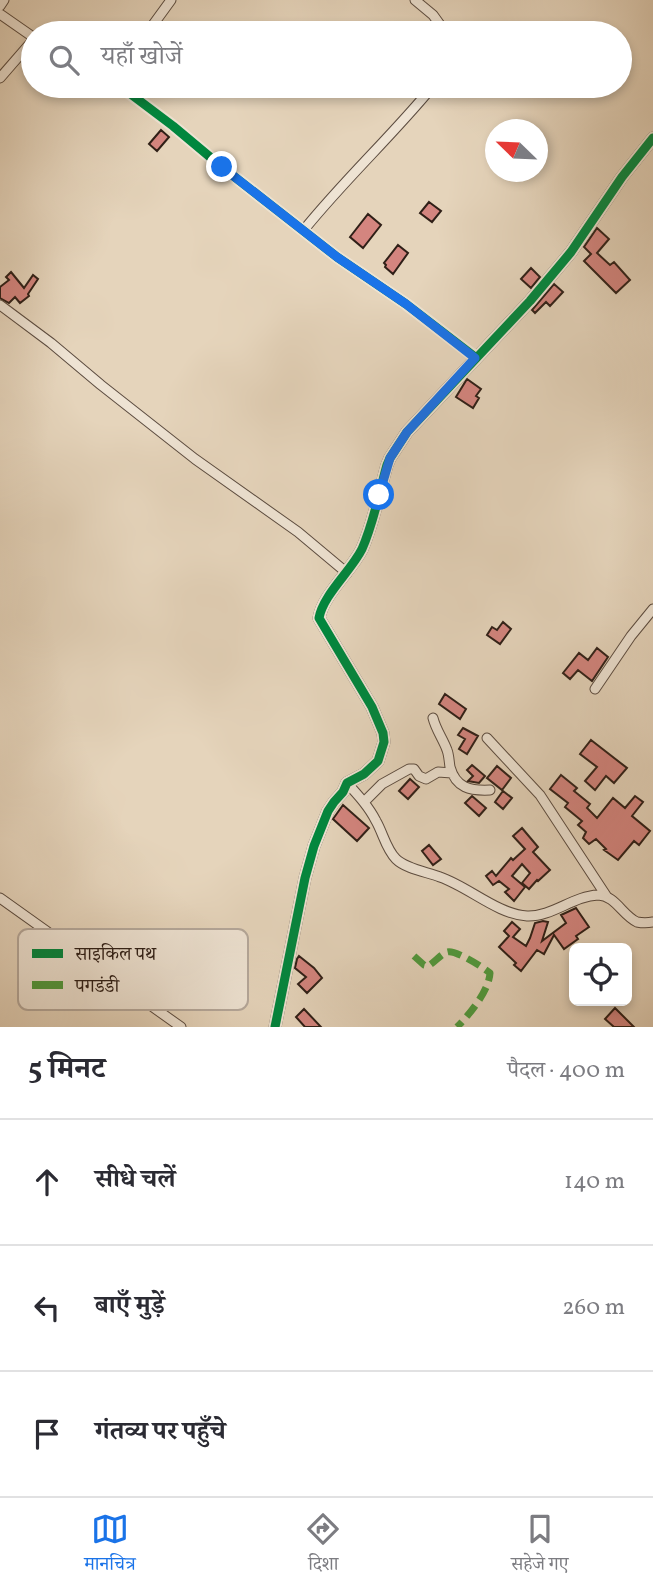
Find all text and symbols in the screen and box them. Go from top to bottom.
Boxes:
search box [21,21,632,98]
text: यहाँ खोजें [101,39,182,75]
icon: search [45,41,83,79]
north arrow [485,119,548,182]
route end [206,151,237,182]
route start [363,479,394,510]
legend [18,929,248,1010]
text: साइकिल पथ [74,942,157,968]
map controls [569,943,632,1006]
button: locate [569,943,632,1006]
text: पगडंडी [74,974,120,1000]
text: 5 मिनट [28,1049,105,1091]
text: पैदल · 400 m [507,1055,625,1087]
text: सीधे चलें [95,1162,176,1198]
icon: ahead [28,1163,66,1201]
text: 140 m [564,1166,625,1198]
text: बाएँ मुड़ें [95,1288,165,1324]
icon: left [28,1289,66,1327]
text: 260 m [562,1292,625,1324]
text: गंतव्य पर पहुँचे [95,1414,226,1450]
icon: arrive [28,1415,66,1453]
tab: मानचित्र [84,1510,136,1582]
tab: दिशा [304,1510,342,1582]
tab: सहेजे गए [511,1510,569,1582]

